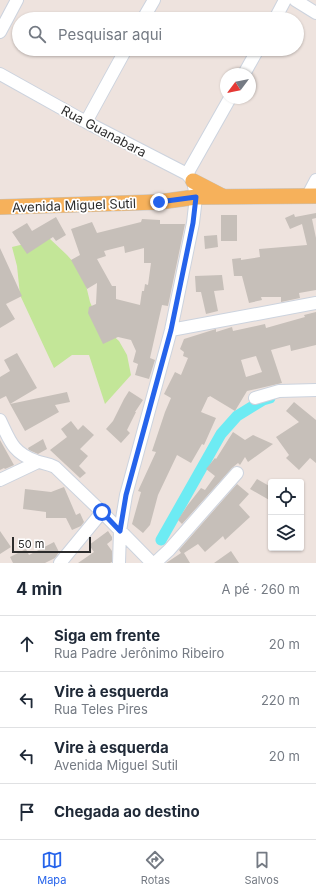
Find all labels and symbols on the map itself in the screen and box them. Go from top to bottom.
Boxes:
north arrow [220,68,256,104]
street label: Rua Guanabara [59,102,149,160]
route end [150,193,168,211]
street label: Avenida Miguel Sutil [12,195,136,215]
route start [93,503,111,521]
scale bar [12,535,91,554]

